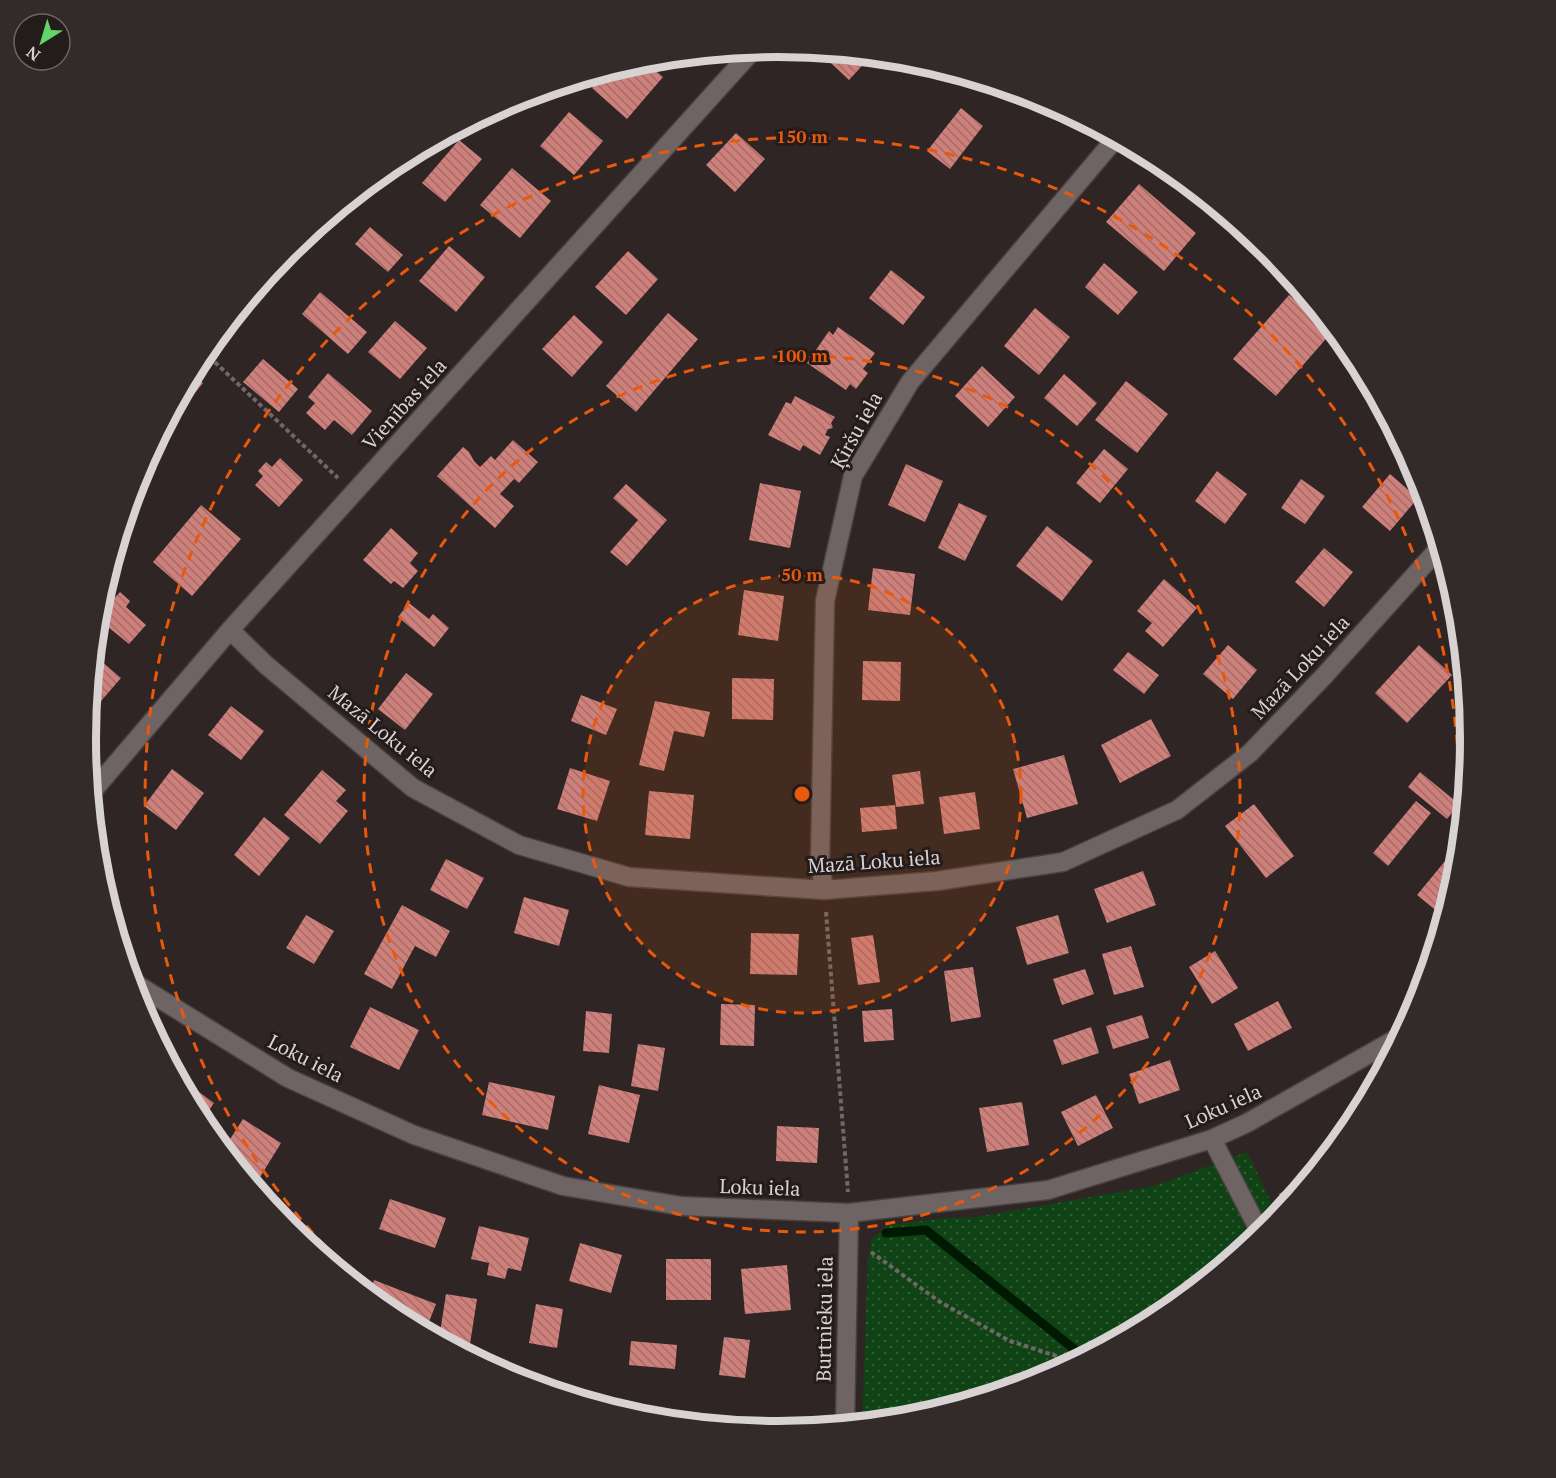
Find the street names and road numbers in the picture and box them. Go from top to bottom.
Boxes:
street label: Vienības iela [356,352,452,456]
street label: Ķiršu iela [824,387,888,473]
street label: Mazā Loku iela [1245,609,1355,725]
street label: Mazā Loku iela [323,679,443,783]
street label: Mazā Loku iela [807,843,941,879]
street label: Loku iela [264,1028,348,1088]
street label: Loku iela [1181,1077,1265,1135]
street label: Loku iela [719,1172,801,1202]
street label: Burtnieku iela [809,1256,839,1382]

